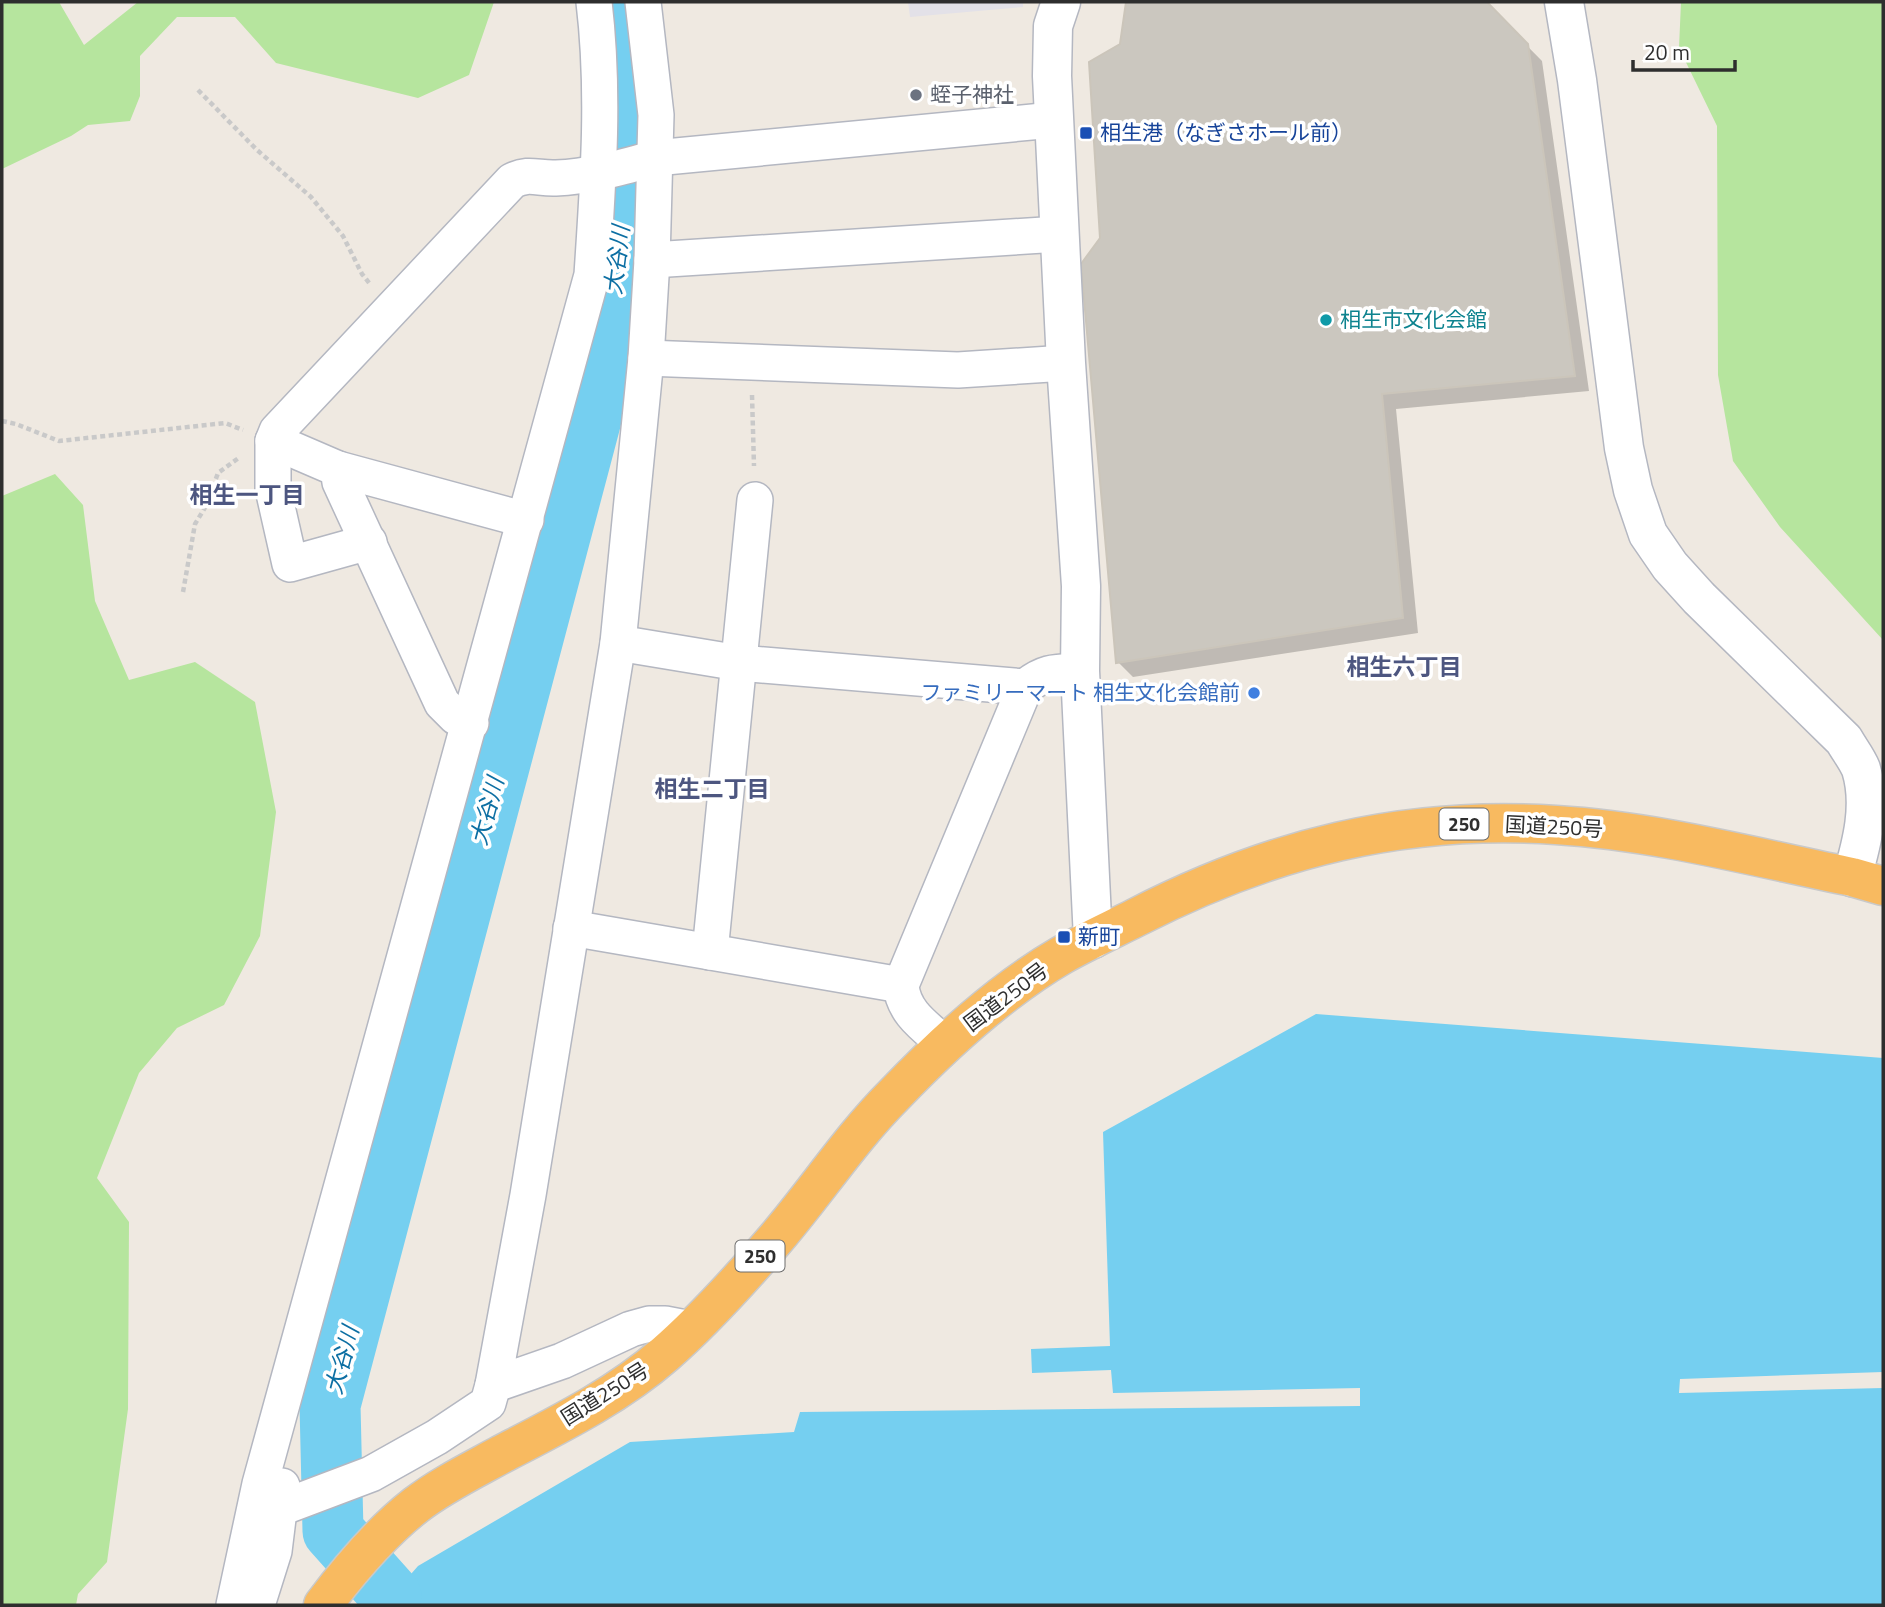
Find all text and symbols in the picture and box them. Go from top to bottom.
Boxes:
scale bar [1633,28,1734,72]
text: 20 m [1644,36,1690,68]
place label: 蛭子神社 [930,78,1014,110]
marker: 蛭子神社 [908,87,924,103]
place label: 相生港（なぎさホール前） [1100,116,1352,148]
marker: 相生港（なぎさホール前） [1078,125,1094,141]
water label: 大谷川 [595,221,638,296]
place label: 相生市文化会館 [1340,303,1487,335]
marker: 相生市文化会館 [1318,312,1334,328]
district label: 相生一丁目 [190,477,305,512]
district label: 相生六丁目 [1347,649,1462,684]
place label: ファミリーマート 相生文化会館前 [920,676,1240,708]
marker: ファミリーマート 相生文化会館前 [1246,685,1262,701]
water label: 大谷川 [461,770,513,849]
district label: 相生二丁目 [655,771,770,806]
street label: 国道250号 [1504,807,1604,845]
road number: 250 [1440,808,1488,839]
place label: 新町 [1078,920,1120,952]
marker: 新町 [1056,929,1072,945]
street label: 国道250号 [957,954,1054,1039]
road number: 250 [736,1240,784,1272]
water label: 大谷川 [316,1319,368,1398]
street label: 国道250号 [554,1354,655,1433]

